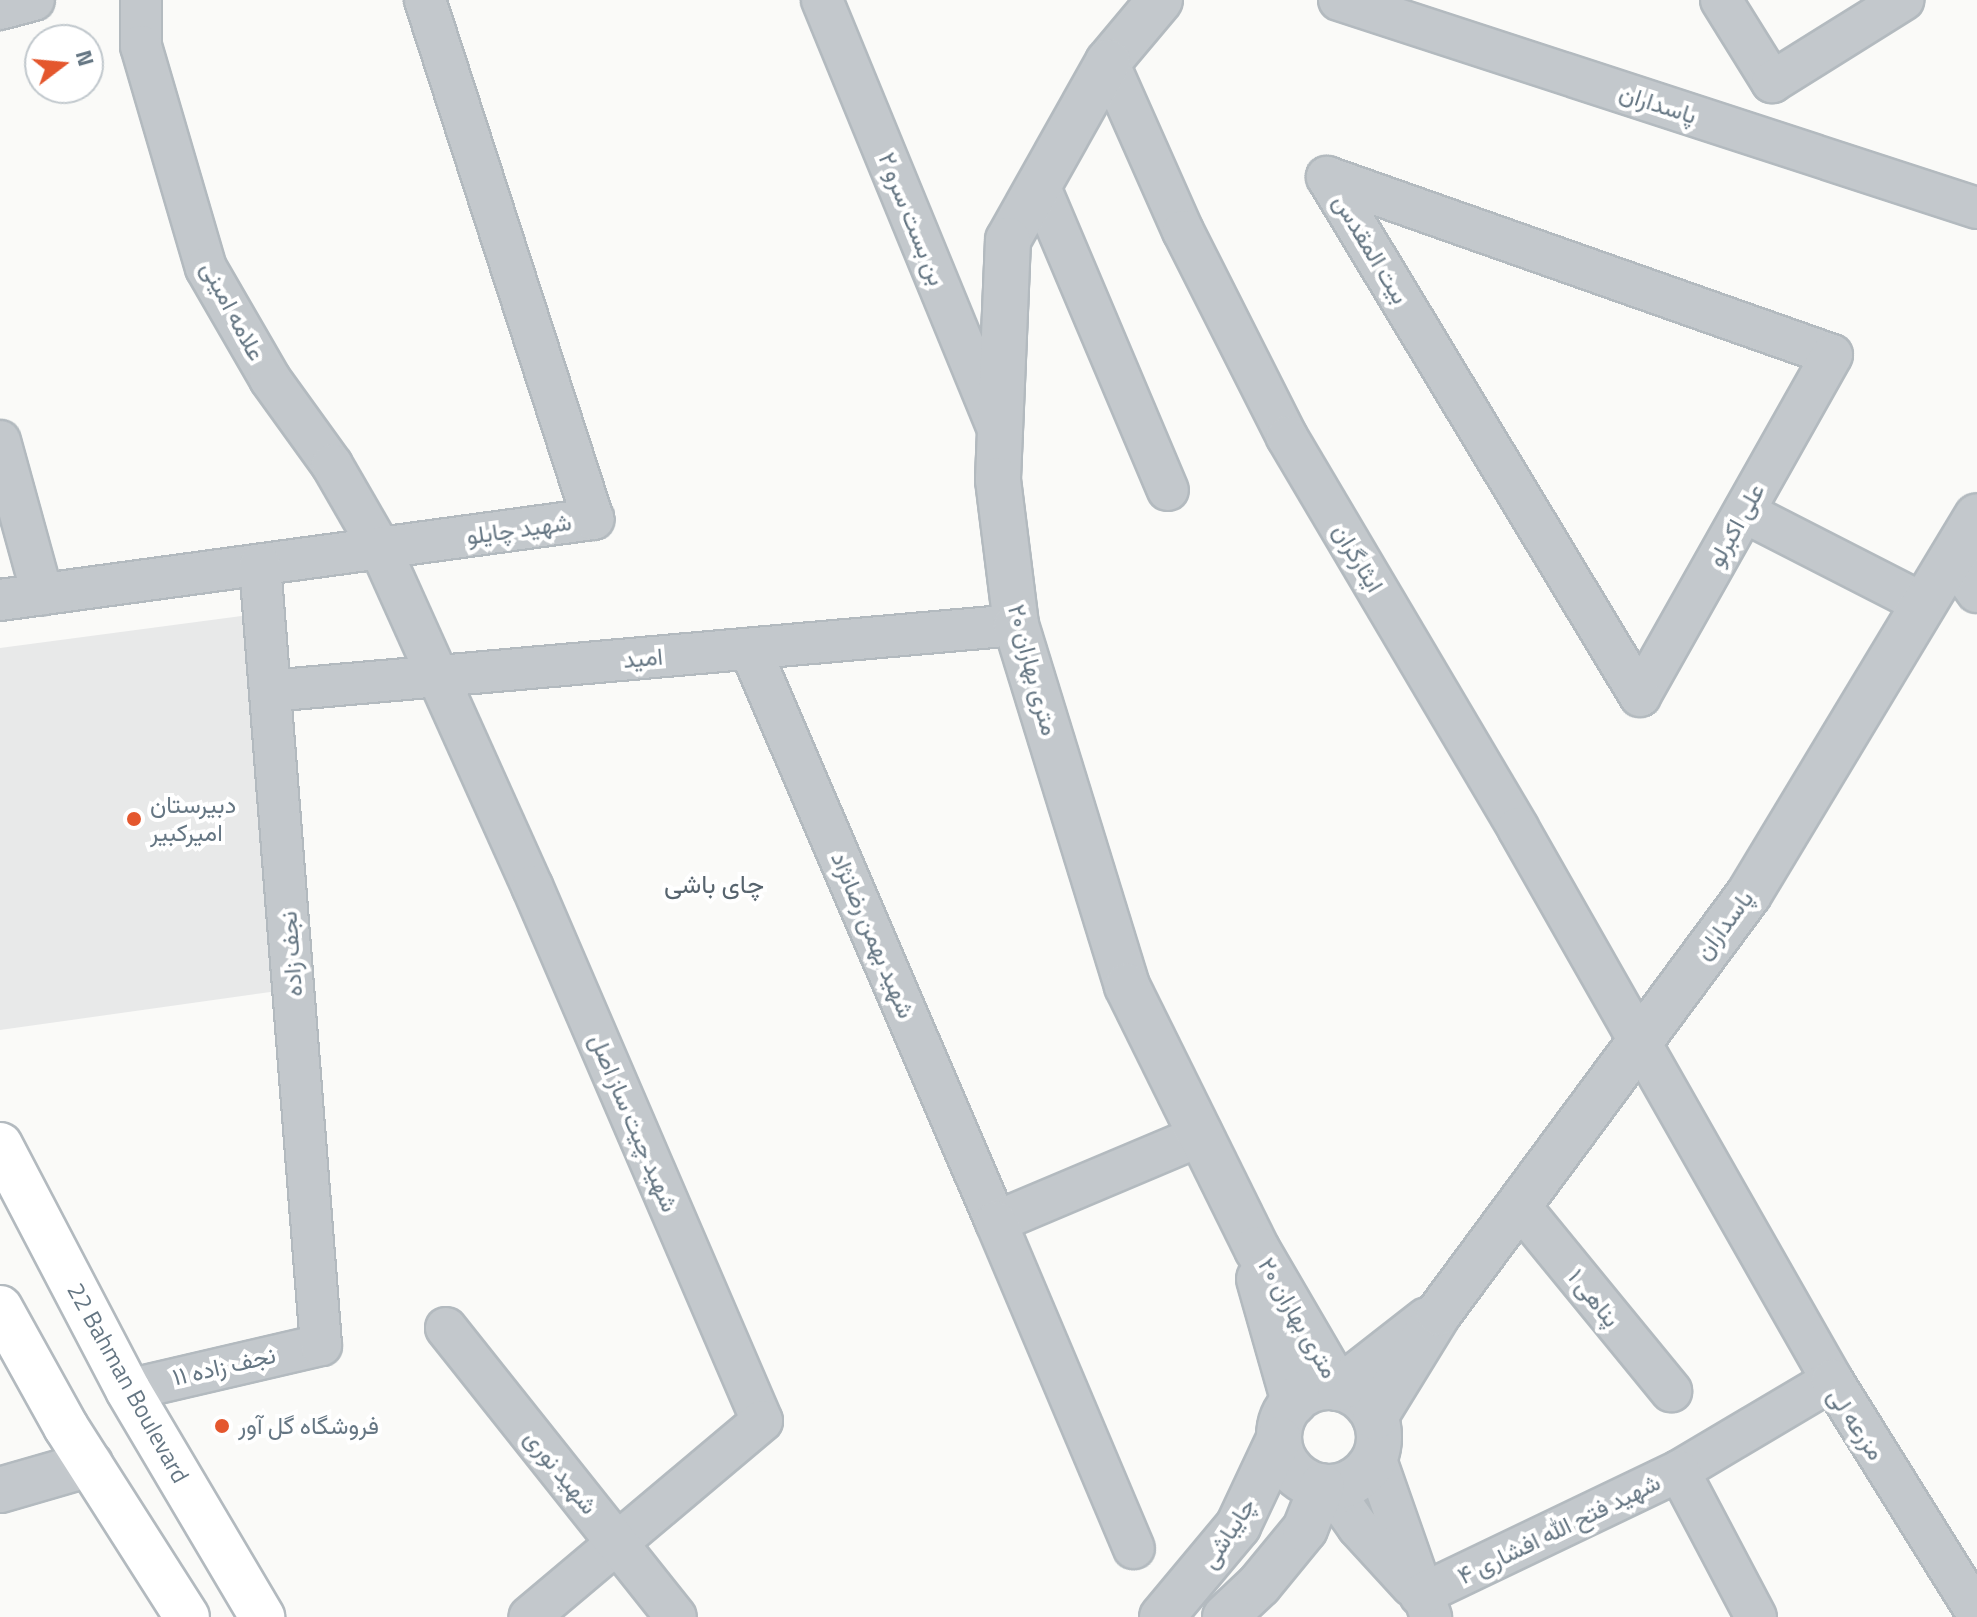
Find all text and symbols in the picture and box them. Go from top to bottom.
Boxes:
north arrow [24,24,104,104]
text: N [67,46,104,70]
street label: پاسداران [1616,78,1700,130]
street label: بن بست سرو ۲ [872,148,952,290]
street label: بیت المقدس [1327,189,1415,309]
street label: علامه امینی [195,256,271,366]
street label: علی اکبرلو [1701,478,1771,572]
street label: شهید چایلو [465,507,573,551]
street label: ایثارگران [1326,519,1390,597]
street label: ۲۰ متری بهاران [1002,601,1064,739]
street label: امید [622,642,664,674]
place label: دبیرستان امیرکبیر [150,791,236,847]
marker: دبیرستان امیرکبیر [125,810,143,828]
street label: شهید بهمن رضانژاد [825,847,921,1023]
district label: چای باشی [664,868,764,900]
street label: پاسداران [1689,885,1759,965]
street label: نجف زاده [274,910,308,998]
street label: شهید چیت ساز اصل [584,1030,684,1216]
street label: ۲۰ متری بهاران [1252,1253,1344,1383]
street label: پناهی ۱ [1562,1263,1626,1333]
street label: 22 Bahman Boulevard [61,1278,195,1488]
street label: نجف زاده ۱۱ [170,1340,278,1392]
street label: مزرعه لی [1821,1382,1891,1466]
place label: فروشگاه گل آور [238,1412,379,1440]
marker: فروشگاه گل آور [213,1417,231,1435]
street label: شهید نوری [518,1424,604,1520]
street label: شهید فتح الله افشاری ۴ [1453,1467,1665,1591]
street label: چایباشی [1194,1492,1262,1574]

